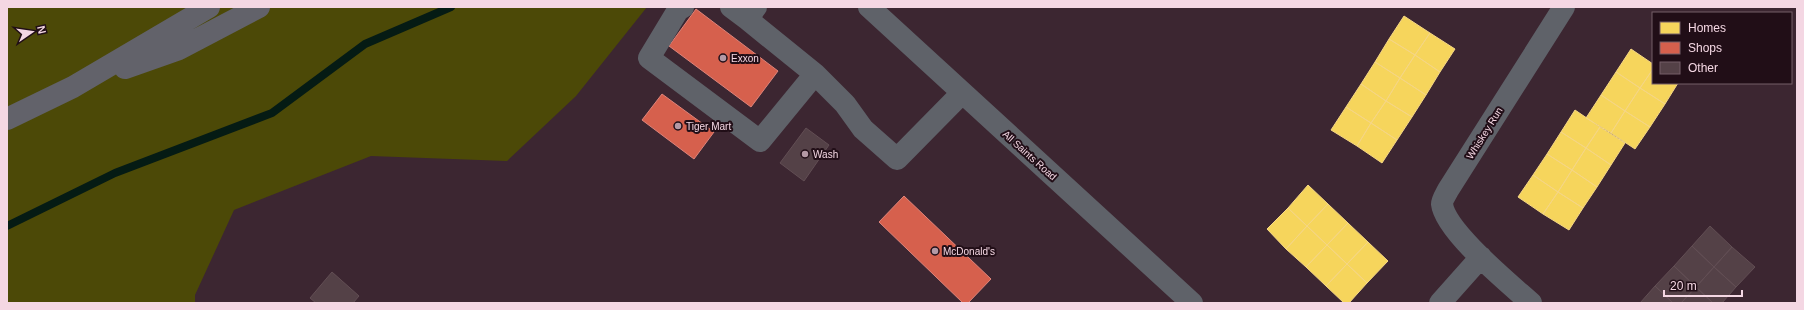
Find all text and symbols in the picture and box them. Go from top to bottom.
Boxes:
north arrow [12,12,52,52]
legend [1652,12,1792,84]
text: Homes [1688,21,1726,35]
text: N [35,25,48,35]
text: Shops [1688,41,1722,55]
marker: Exxon [718,53,728,63]
place label: Exxon [731,53,759,64]
text: Other [1688,61,1718,75]
street label: Whiskey Run [1464,105,1505,161]
marker: Tiger Mart [673,121,683,131]
place label: Tiger Mart [686,121,731,132]
street label: All Saints Road [1001,128,1059,182]
marker: Wash [800,149,810,159]
place label: Wash [813,149,838,160]
marker: McDonald's [930,246,940,256]
place label: McDonald's [943,246,995,257]
scale bar [1664,272,1742,298]
text: 20 m [1670,279,1697,293]

